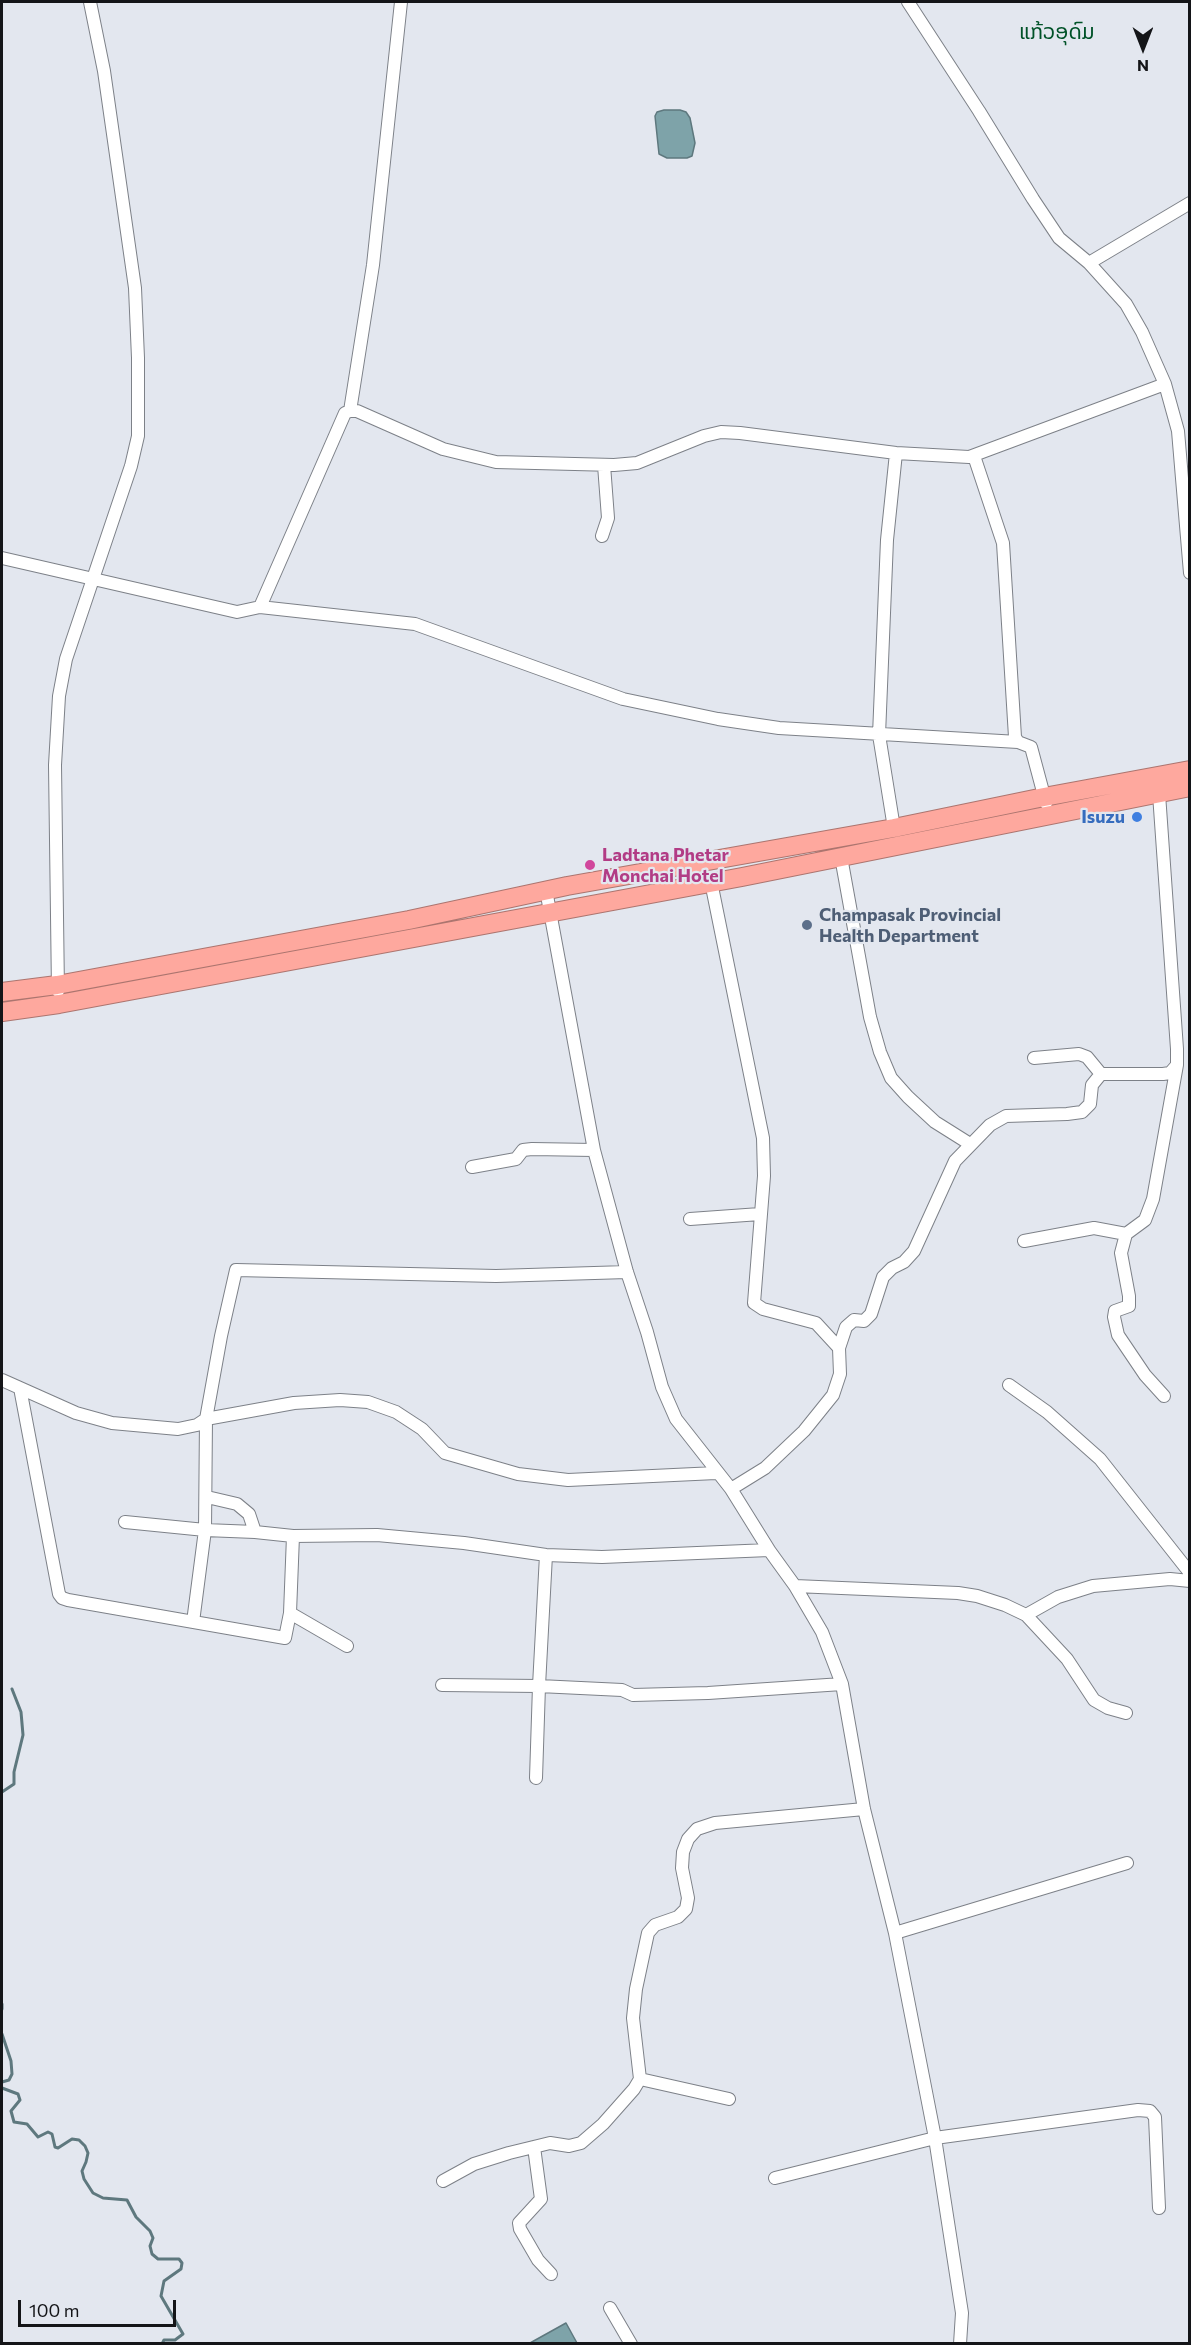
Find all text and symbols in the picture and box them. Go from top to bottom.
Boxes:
north arrow [1113,18,1173,78]
district label: ແກ້ວອຸດົມ [1019,19,1095,45]
text: N [1137,57,1149,76]
place label: Isuzu [1081,806,1125,828]
marker: Isuzu [1130,810,1144,824]
place label: Ladtana Phetar Monchai Hotel [602,844,729,886]
marker: Ladtana Phetar Monchai Hotel [583,858,597,872]
place label: Champasak Provincial Health Department [819,904,1001,946]
marker: Champasak Provincial Health Department [800,918,814,932]
scale bar [21,2288,178,2326]
text: 100 m [29,2299,79,2321]

